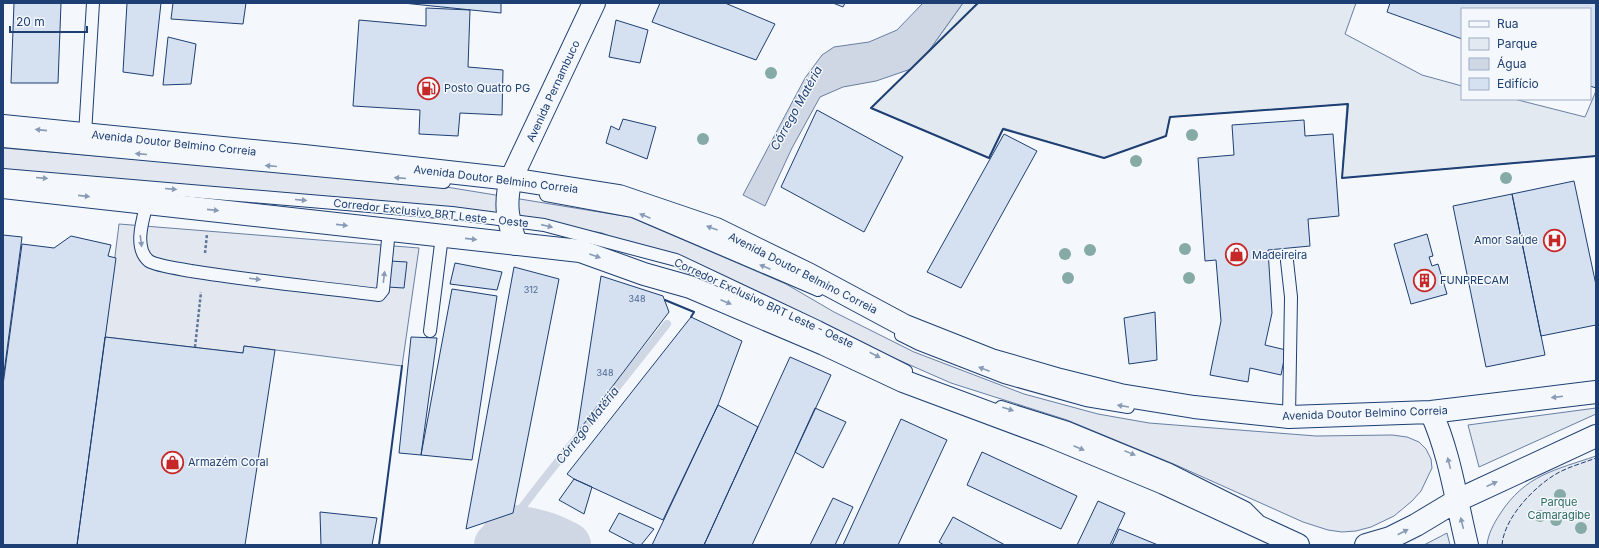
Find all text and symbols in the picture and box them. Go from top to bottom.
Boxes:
scale bar [10,8,87,34]
legend [1461,8,1591,100]
text: 20 m [16,14,45,29]
text: Rua [1497,16,1519,31]
text: Parque [1497,36,1537,51]
street label: Avenida Pernambuco [523,38,583,144]
text: Água [1497,56,1526,71]
water label: Córrego Matéria [767,63,825,153]
fuel station icon: Posto Quatro PG [416,75,442,101]
text: Edifício [1497,76,1539,91]
place label: Posto Quatro PG [444,81,530,95]
one-way arrow [35,127,47,133]
street label: Avenida Doutor Belmino Correia [91,127,257,159]
one-way arrow [135,150,147,157]
street label: Avenida Doutor Belmino Correia [413,162,579,196]
one-way arrow [264,163,277,169]
one-way arrow [36,174,48,181]
one-way arrow [394,175,406,182]
one-way arrow [165,185,177,192]
one-way arrow [77,192,90,199]
one-way arrow [295,196,307,203]
street label: Corredor Exclusivo BRT Leste - Oeste [333,196,529,230]
one-way arrow [207,207,219,213]
one-way arrow [640,213,651,219]
one-way arrow [336,221,348,228]
one-way arrow [540,224,553,230]
one-way arrow [705,224,717,230]
hospital icon: Amor Saúde [1541,227,1567,253]
street label: Avenida Doutor Belmino Correia [726,229,880,317]
place label: Amor Saúde [1474,233,1538,247]
one-way arrow [138,235,144,247]
one-way arrow [465,236,477,243]
shop icon: Madeireira [1223,242,1249,268]
place label: Madeireira [1252,248,1307,262]
one-way arrow [590,254,602,260]
street label: Corredor Exclusivo BRT Leste - Oeste [672,255,856,351]
one-way arrow [758,264,770,270]
building icon: FUNPRECAM [1411,267,1437,293]
one-way arrow [381,271,387,283]
place label: FUNPRECAM [1440,273,1509,287]
one-way arrow [249,276,261,282]
house number: 312 [524,284,538,295]
house number: 348 [629,293,646,304]
one-way arrow [721,299,732,305]
one-way arrow [869,352,881,358]
one-way arrow [977,366,989,372]
house number: 348 [597,367,614,378]
water label: Córrego Matéria [552,383,622,467]
one-way arrow [1551,394,1563,400]
one-way arrow [1117,403,1129,409]
street label: Avenida Doutor Belmino Correia [1282,403,1448,423]
one-way arrow [1002,406,1014,412]
one-way arrow [1073,444,1085,451]
shop icon: Armazém Coral [160,449,186,475]
one-way arrow [1125,451,1137,457]
place label: Armazém Coral [188,455,268,469]
one-way arrow [1445,457,1451,469]
one-way arrow [1486,481,1497,487]
park label: Parque Camaragibe [1528,495,1590,522]
one-way arrow [1458,517,1464,529]
one-way arrow [1397,529,1409,535]

